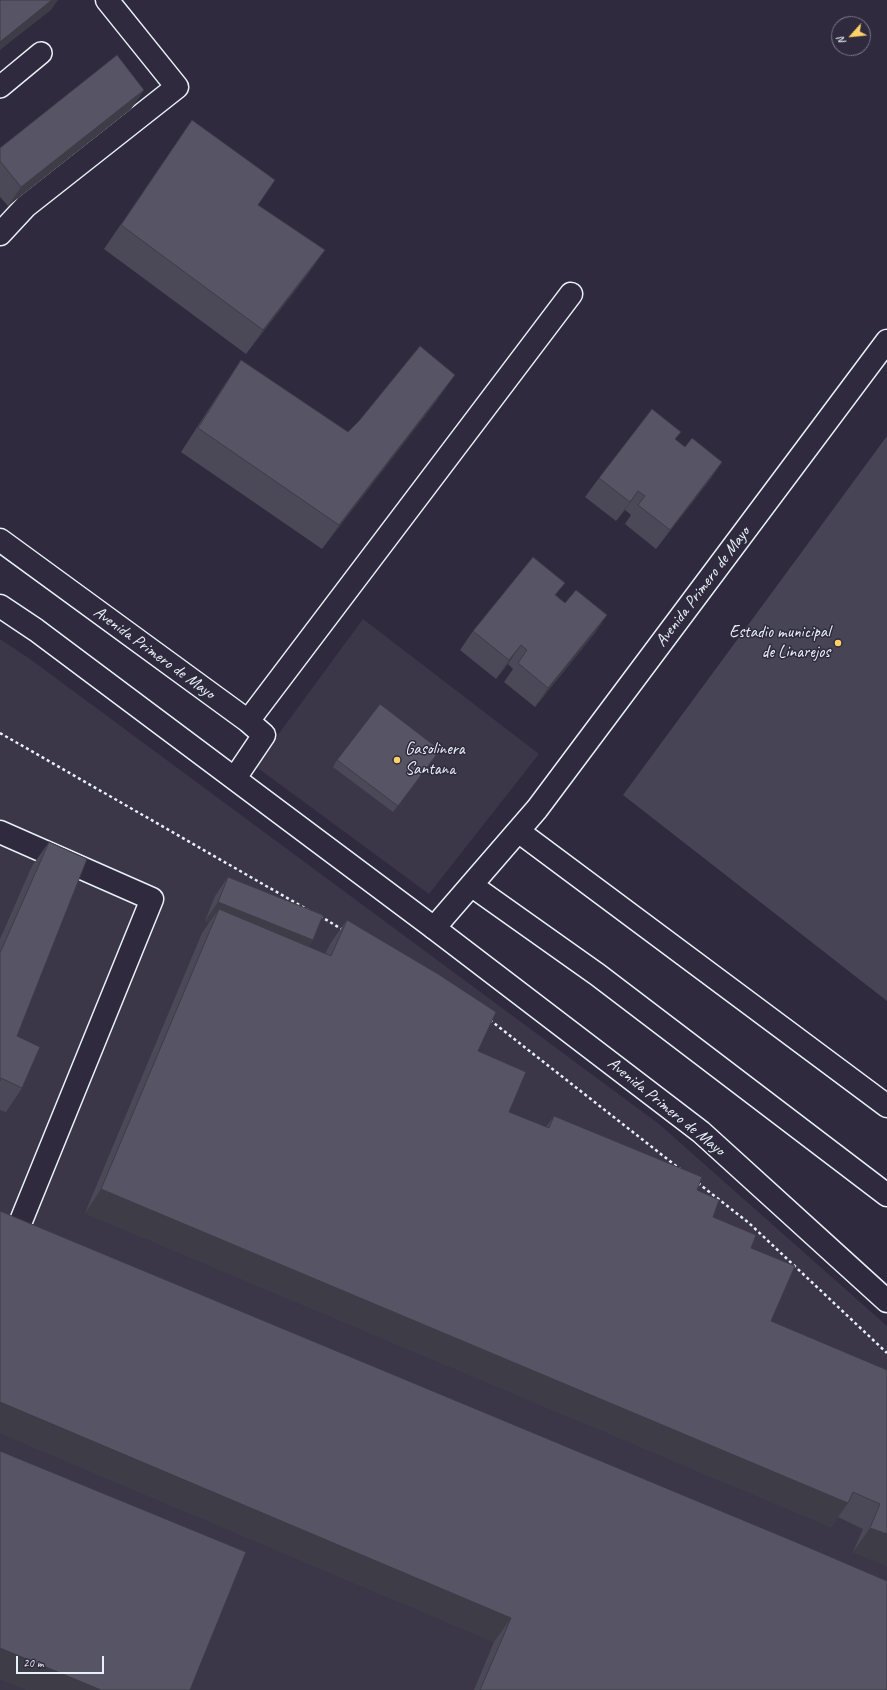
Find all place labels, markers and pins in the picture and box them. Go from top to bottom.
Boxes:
place label: Estadio municipal de Linarejos [729,623,830,663]
marker: Estadio municipal de Linarejos [833,638,843,648]
place label: Gasolinera Santana [405,740,465,780]
marker: Gasolinera Santana [392,755,402,765]

